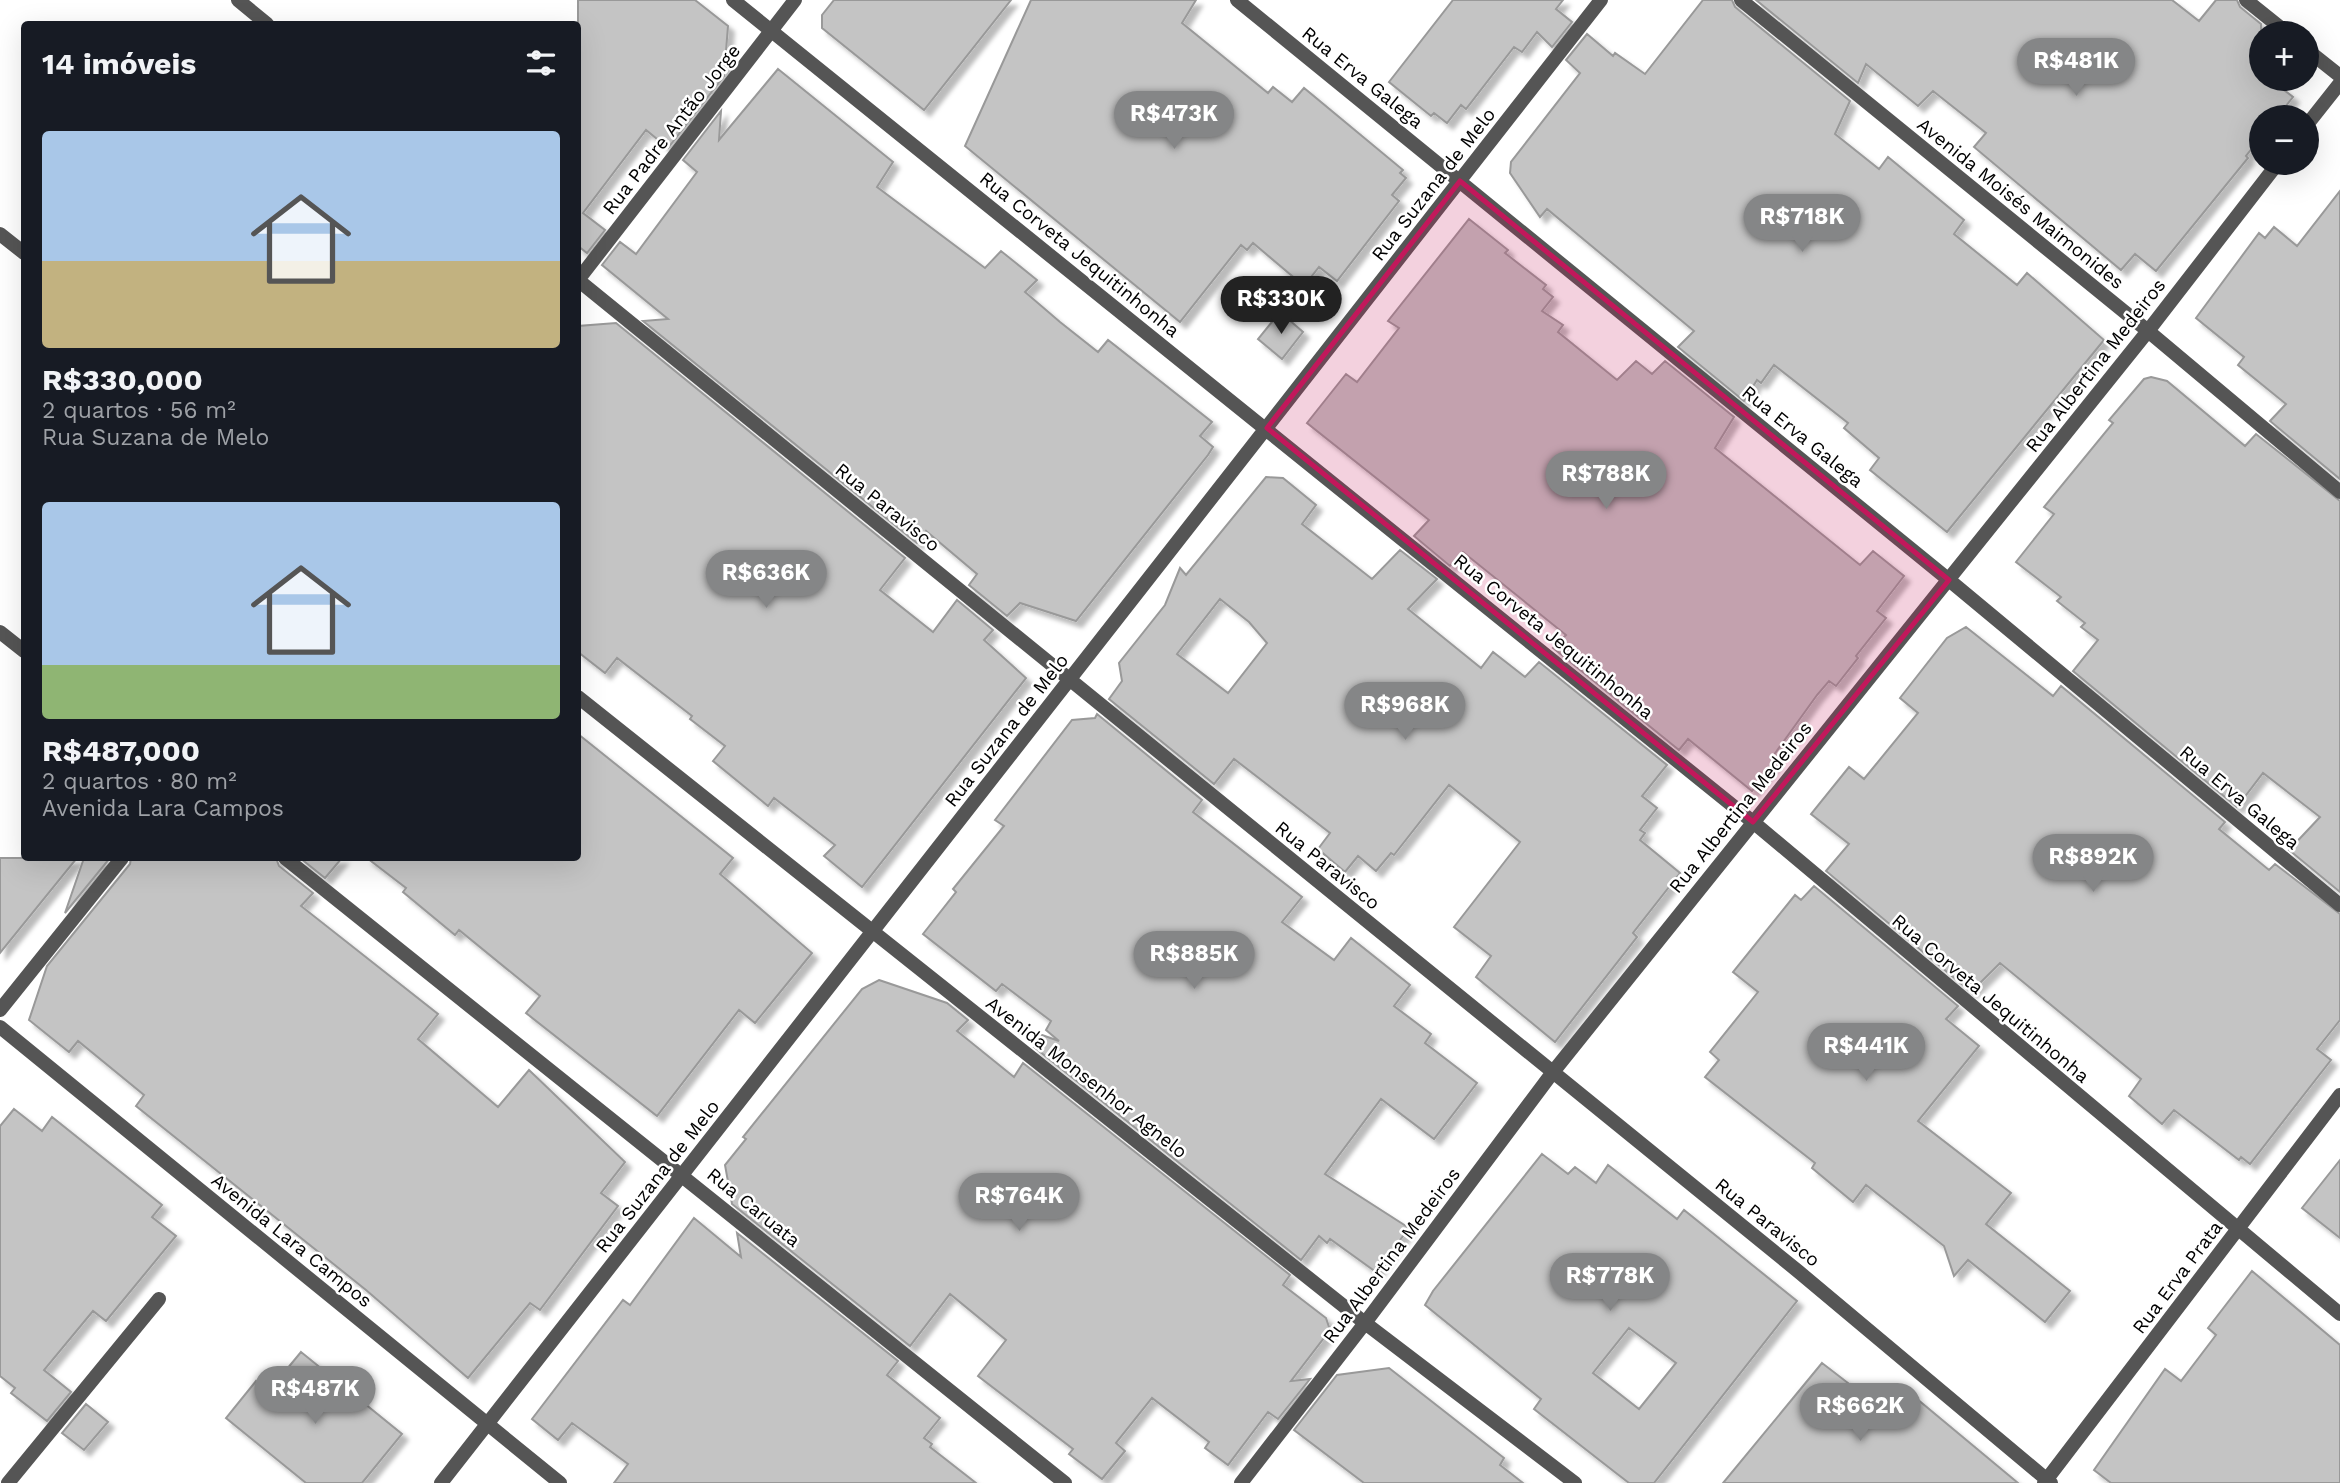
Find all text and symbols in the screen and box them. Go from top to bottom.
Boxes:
street label: Rua Erva Galega [1297,21,1428,133]
map controls [2249,21,2319,175]
button: + [2249,21,2319,91]
pin: R$481K [2019,38,2133,98]
street label: Rua Padre Antão Jorge [598,39,745,219]
icon: filters [522,44,560,82]
text: 14 imóveis [42,46,196,81]
text: R$481K [2033,47,2119,74]
pin: R$473K [1117,92,1231,151]
text: R$473K [1130,100,1218,127]
street label: Rua Suzana de Melo [1367,103,1500,265]
button: − [2249,105,2319,175]
street label: Avenida Moisés Maimonides [1913,113,2129,294]
street label: Rua Corveta Jequitinhonha [975,167,1184,342]
icon: home [238,176,364,302]
pin: R$718K [1745,194,1859,254]
text: R$718K [1760,203,1844,230]
street label: Rua Albertina Medeiros [2020,274,2170,457]
pin: R$330K [1224,276,1338,336]
text: R$330K [1237,285,1325,312]
text: R$330,000 [42,362,203,397]
street label: Rua Erva Galega [1737,380,1868,492]
text: 2 quartos · 56 m² [42,397,236,424]
text: Rua Suzana de Melo [42,424,269,451]
pin: R$788K [1549,452,1663,511]
street label: Rua Paravisco [831,458,945,557]
text: R$788K [1562,460,1650,487]
icon: home [238,547,364,673]
street label: Rua Corveta Jequitinhonha [1449,549,1658,724]
pin: R$636K [709,550,823,610]
text: R$636K [722,559,810,586]
street label: Rua Suzana de Melo [940,649,1073,811]
pin: R$968K [1348,682,1462,742]
text: R$968K [1360,691,1450,718]
street label: Rua Albertina Medeiros [1664,717,1817,898]
text: R$487,000 [42,733,200,768]
street label: Rua Erva Galega [2175,741,2304,854]
text: 2 quartos · 80 m² [42,768,237,795]
text: Avenida Lara Campos [42,795,284,822]
street label: Rua Paravisco [1271,816,1385,915]
pin: R$892K [2036,834,2150,894]
text: R$892K [2049,843,2137,870]
street label: Rua Corveta Jequitinhonha [1887,909,2094,1088]
pin: R$885K [1137,932,1251,991]
text: R$885K [1150,940,1238,967]
street label: Avenida Monsenhor Agnelo [981,992,1192,1163]
pin: R$441K [1809,1024,1923,1083]
text: R$441K [1823,1032,1909,1059]
street label: Rua Suzana de Melo [591,1095,724,1257]
street label: Rua Caruata [702,1163,805,1252]
street label: Rua Albertina Medeiros [1318,1163,1465,1348]
street label: Avenida Lara Campos [207,1169,377,1312]
street label: Rua Paravisco [1711,1173,1825,1272]
pin: R$764K [962,1174,1076,1233]
text: R$764K [975,1182,1063,1209]
street label: Rua Erva Prata [2127,1216,2227,1338]
pin: R$778K [1553,1254,1667,1313]
text: R$778K [1566,1262,1654,1289]
pin: R$487K [258,1366,372,1426]
text: R$487K [270,1375,360,1402]
pin: R$662K [1803,1384,1917,1443]
text: R$662K [1816,1392,1904,1419]

